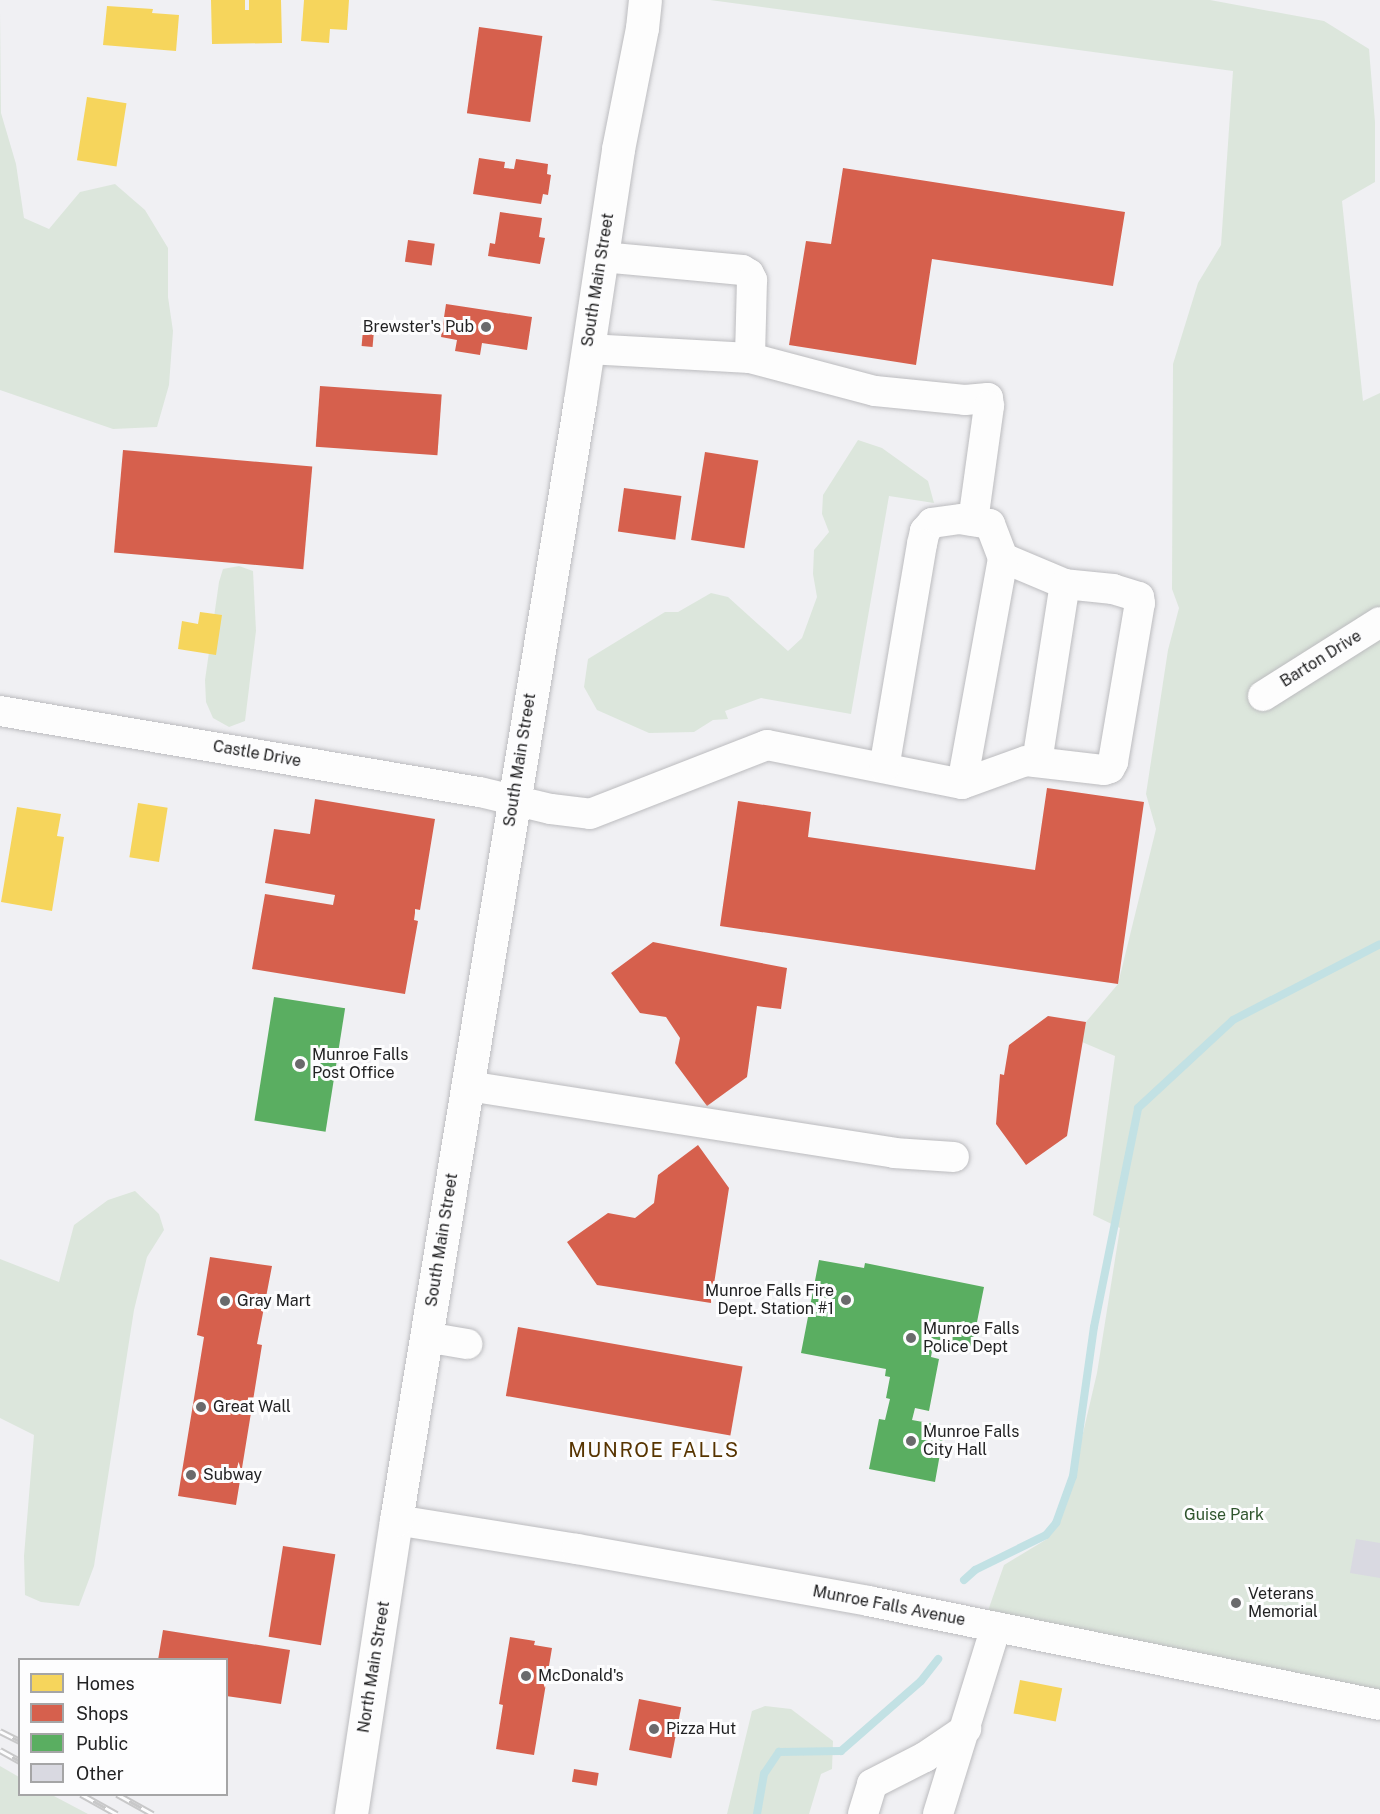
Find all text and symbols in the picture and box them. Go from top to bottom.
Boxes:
street label: South Main Street [578,212,618,348]
place label: Brewster's Pub [363,317,474,337]
marker: Brewster's Pub [479,320,493,334]
street label: Barton Drive [1277,626,1365,692]
street label: South Main Street [500,692,540,828]
street label: Castle Drive [211,737,303,771]
place label: Munroe Falls Post Office [312,1045,408,1083]
marker: Munroe Falls Post Office [293,1057,307,1071]
street label: South Main Street [422,1172,462,1308]
place label: Munroe Falls Fire Dept. Station #1 [705,1281,834,1319]
place label: Gray Mart [237,1291,311,1311]
marker: Munroe Falls Fire Dept. Station #1 [839,1293,853,1307]
marker: Gray Mart [218,1294,232,1308]
place label: Munroe Falls Police Dept [923,1319,1019,1357]
marker: Munroe Falls Police Dept [904,1331,918,1345]
place label: Great Wall [213,1397,291,1417]
marker: Great Wall [194,1400,208,1414]
place label: Munroe Falls City Hall [923,1422,1019,1460]
marker: Munroe Falls City Hall [904,1434,918,1448]
district label: MUNROE FALLS [568,1438,740,1462]
place label: Subway [203,1465,262,1485]
marker: Subway [184,1468,198,1482]
park label: Guise Park [1184,1505,1264,1525]
street label: Munroe Falls Avenue [811,1582,967,1630]
place label: Veterans Memorial [1248,1584,1318,1622]
marker: Veterans Memorial [1229,1596,1243,1610]
street label: North Main Street [354,1600,394,1734]
legend [18,1658,228,1796]
place label: McDonald's [538,1666,624,1686]
marker: McDonald's [519,1669,533,1683]
text: Homes [76,1673,135,1694]
text: Shops [76,1703,128,1724]
place label: Pizza Hut [666,1719,736,1739]
marker: Pizza Hut [647,1722,661,1736]
text: Public [76,1733,128,1754]
text: Other [76,1763,124,1784]

